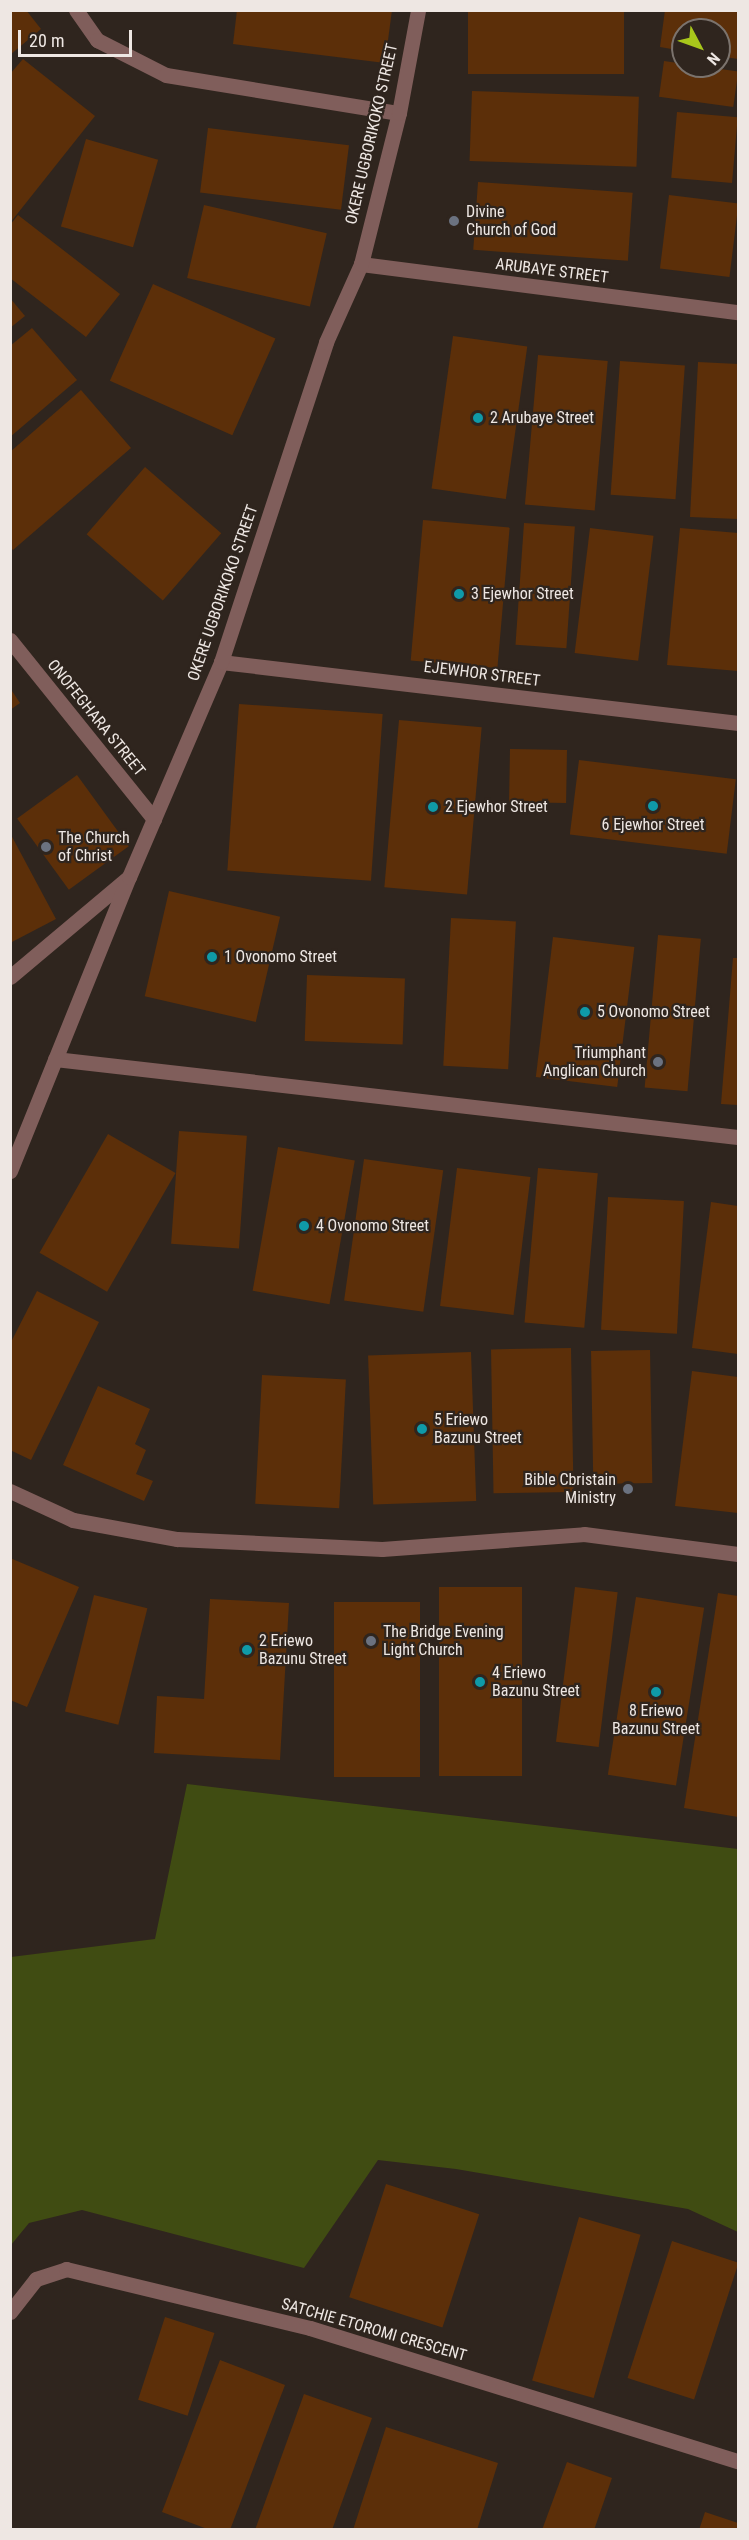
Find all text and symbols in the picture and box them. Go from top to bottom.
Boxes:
scale bar [21,18,135,56]
north arrow [671,18,731,78]
text: 20 m [29,30,64,51]
street label: OKERE UGBORIKOKO STREET [342,42,402,226]
text: N [703,49,724,69]
place label: Divine Church of God [466,202,556,240]
marker: Divine Church of God [447,214,461,228]
street label: ARUBAYE STREET [495,255,609,287]
place label: 2 Arubaye Street [490,408,594,428]
marker: 2 Arubaye Street [471,411,485,425]
street label: OKERE UGBORIKOKO STREET [184,502,262,684]
place label: 3 Ejewhor Street [471,584,574,604]
marker: 3 Ejewhor Street [452,587,466,601]
street label: ONOFEGHARA STREET [43,656,149,780]
street label: EJEWHOR STREET [423,657,541,691]
place label: 2 Ejewhor Street [445,797,548,817]
marker: 6 Ejewhor Street [646,799,660,813]
marker: 2 Ejewhor Street [426,800,440,814]
place label: 6 Ejewhor Street [602,815,704,835]
place label: The Church of Christ [58,828,130,866]
marker: The Church of Christ [39,840,53,854]
place label: 1 Ovonomo Street [224,947,337,967]
marker: 1 Ovonomo Street [205,950,219,964]
place label: 5 Ovonomo Street [597,1002,710,1022]
marker: 5 Ovonomo Street [578,1005,592,1019]
place label: Triumphant Anglican Church [543,1043,646,1081]
marker: Triumphant Anglican Church [651,1055,665,1069]
place label: 4 Ovonomo Street [316,1216,429,1236]
marker: 4 Ovonomo Street [297,1219,311,1233]
place label: 5 Eriewo Bazunu Street [434,1410,522,1448]
marker: 5 Eriewo Bazunu Street [415,1422,429,1436]
place label: Bible Cbristain Ministry [524,1470,616,1508]
marker: Bible Cbristain Ministry [621,1482,635,1496]
place label: The Bridge Evening Light Church [383,1622,504,1660]
place label: 2 Eriewo Bazunu Street [259,1631,347,1669]
marker: The Bridge Evening Light Church [364,1634,378,1648]
marker: 2 Eriewo Bazunu Street [240,1643,254,1657]
place label: 4 Eriewo Bazunu Street [492,1663,580,1701]
marker: 4 Eriewo Bazunu Street [473,1675,487,1689]
marker: 8 Eriewo Bazunu Street [649,1685,663,1699]
place label: 8 Eriewo Bazunu Street [612,1701,700,1739]
street label: SATCHIE ETOROMI CRESCENT [279,2294,469,2366]

